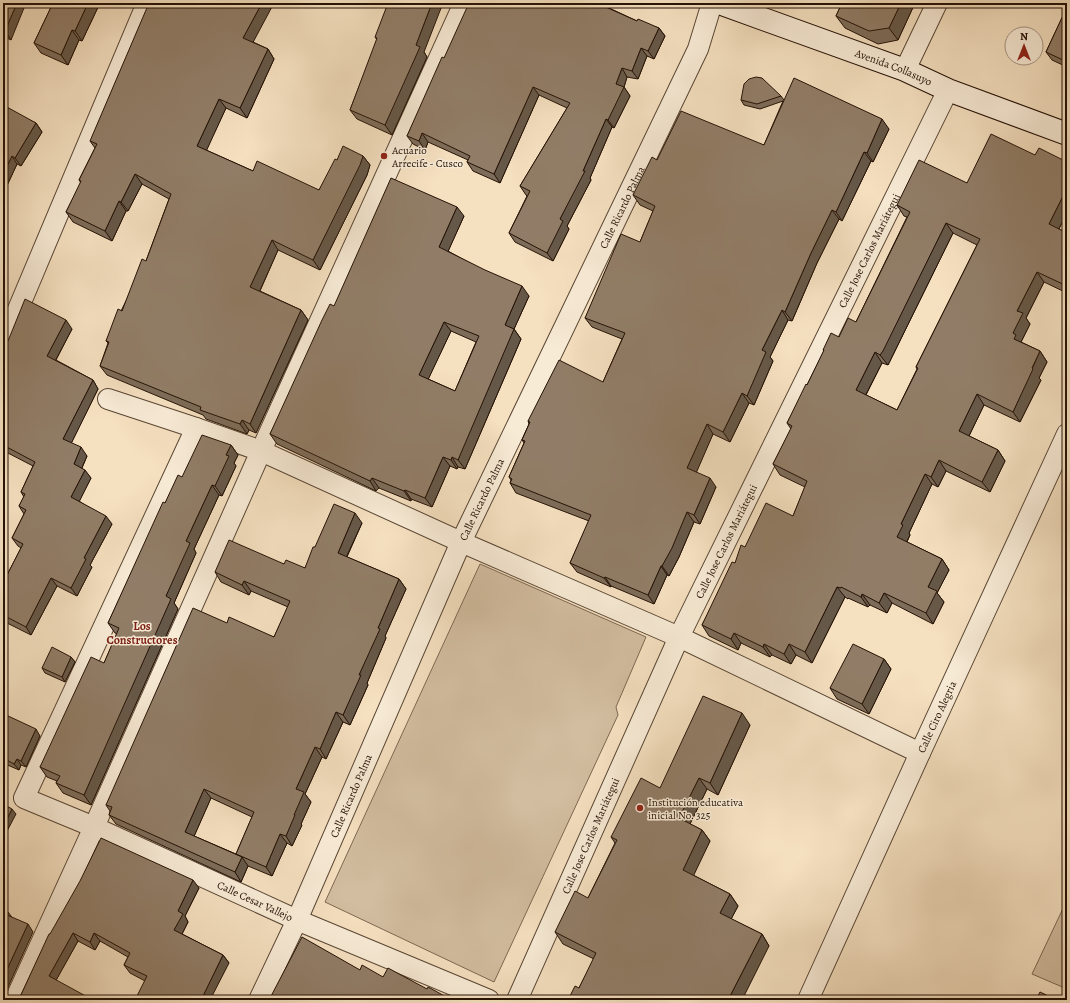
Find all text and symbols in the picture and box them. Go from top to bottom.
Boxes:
north arrow [1004,26,1044,66]
text: N [1020,29,1028,44]
street label: Avenida Collasuyo [852,45,935,89]
place label: Acuario Arrecife - Cusco [391,143,463,171]
marker: Acuario Arrecife - Cusco [379,151,389,161]
street label: Calle Ricardo Palma [596,163,648,251]
street label: Calle Jose Carlos Mariátegui [835,191,903,310]
street label: Calle Ricardo Palma [455,455,508,543]
street label: Calle Jose Carlos Mariátegui [692,482,760,601]
district label: Los Constructores [106,618,178,648]
street label: Calle Ciro Alegria [914,678,960,755]
street label: Calle Ricardo Palma [326,751,376,840]
street label: Calle Jose Carlos Mariátegui [558,775,623,896]
place label: Institución educativa inicial No. 325 [648,795,744,823]
marker: Institución educativa inicial No. 325 [635,803,645,813]
street label: Calle Cesar Vallejo [215,877,296,925]

